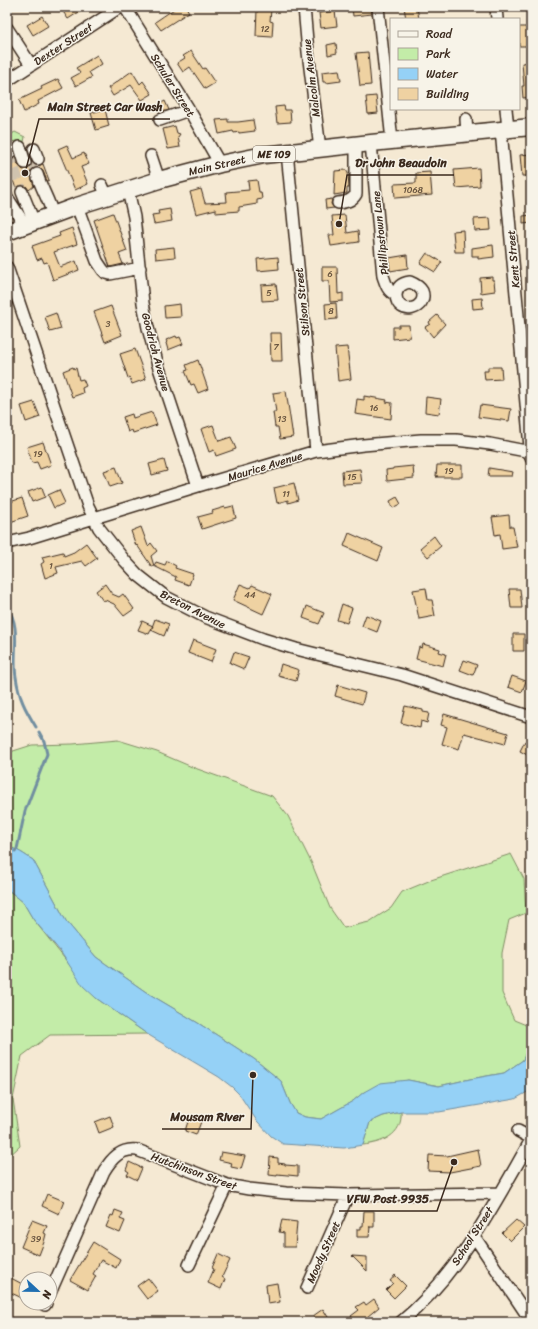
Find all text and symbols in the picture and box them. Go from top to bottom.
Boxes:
street label: Dexter Street [30,18,97,71]
legend [390,18,520,110]
house number: 12 [260,21,270,37]
text: Road [426,23,453,45]
street label: Malcolm Avenue [297,38,326,118]
text: Park [426,43,451,65]
street label: Schuler Street [145,50,200,121]
text: Water [426,63,459,85]
text: Building [426,83,469,105]
callout: Main Street Car Wash [39,95,170,119]
text: Main Street Car Wash [47,96,163,118]
road number: ME 109 [253,146,295,162]
street label: Main Street [187,150,248,181]
callout: Dr John Beaudoin [347,151,454,175]
text: Dr John Beaudoin [355,152,447,174]
house number: 1068 [403,182,424,198]
street label: Phillipstown Lane [367,190,394,276]
street label: Kent Street [501,229,525,289]
house number: 6 [327,266,333,282]
street label: Stilson Street [289,267,316,337]
house number: 5 [266,285,272,301]
house number: 8 [328,303,334,319]
street label: Goodrich Avenue [136,311,175,394]
house number: 3 [106,316,111,332]
house number: 7 [273,339,279,355]
house number: 16 [370,400,378,416]
house number: 13 [278,411,286,427]
house number: 19 [33,446,43,462]
street label: Maurice Avenue [225,446,305,487]
house number: 19 [444,463,454,479]
house number: 15 [347,469,357,485]
house number: 11 [282,486,290,502]
house number: 1 [49,558,53,574]
street label: Breton Avenue [157,585,229,634]
house number: 44 [244,587,256,603]
callout: Mousam River [162,1105,251,1129]
text: Mousam River [169,1106,245,1128]
street label: Hutchinson Street [148,1147,240,1196]
callout: VFW Post 9935 [339,1187,437,1211]
text: VFW Post 9935 [347,1188,430,1210]
street label: School Street [446,1203,499,1270]
street label: Moody Street [301,1218,346,1286]
house number: 39 [31,1231,42,1247]
north arrow [18,1271,58,1311]
text: N [36,1287,57,1302]

